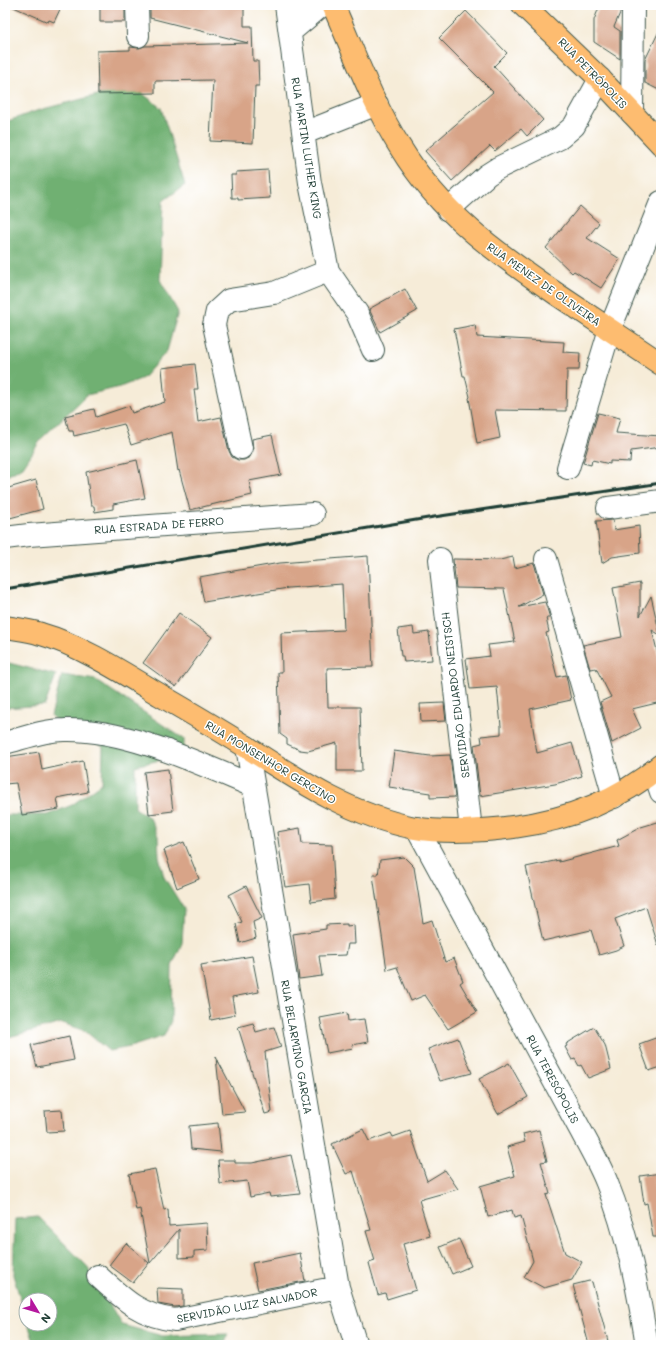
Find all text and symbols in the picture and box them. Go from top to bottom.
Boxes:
street label: RUA PETRÓPOLIS [555,34,631,112]
street label: RUA MARTIN LUTHER KING [288,76,326,220]
street label: RUA MENEZ DE OLIVEIRA [484,239,604,329]
street label: RUA ESTRADA DE FERRO [94,513,225,537]
street label: SERVIDÃO EDUARDO NEISTSCH [437,611,473,779]
street label: RUA MONSENHOR GERCINO [203,717,339,807]
street label: RUA BELARMINO GARCIA [278,979,316,1115]
street label: RUA TERESÓPOLIS [523,1032,583,1126]
street label: SERVIDÃO LUIZ SALVADOR [175,1284,319,1326]
north arrow [18,1292,58,1332]
text: N [38,1311,55,1326]

